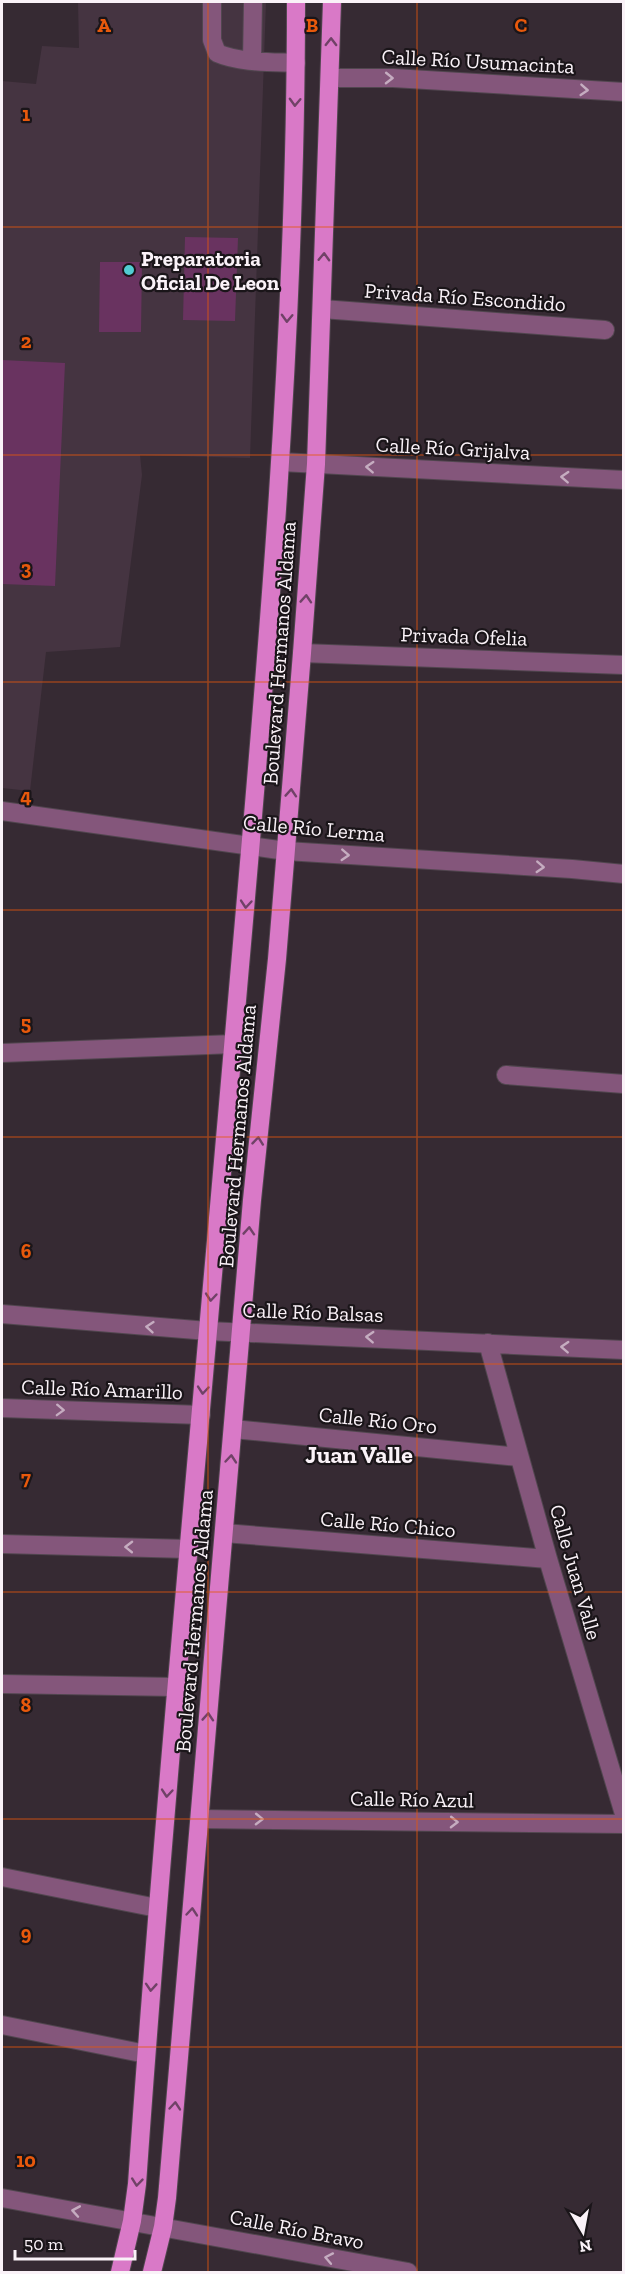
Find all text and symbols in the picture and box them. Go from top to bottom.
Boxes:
text: A [97,13,111,37]
text: B [306,13,318,37]
text: C [515,13,528,37]
one-way arrow [325,37,338,46]
street label: Calle Río Usumacinta [381,43,575,79]
one-way arrow [385,72,394,84]
one-way arrow [579,83,588,96]
one-way arrow [289,97,302,106]
text: 1 [22,102,30,126]
place label: Preparatoria Oficial De Leon [141,246,280,295]
one-way arrow [317,253,330,262]
marker: Preparatoria Oficial De Leon [122,263,136,277]
street label: Privada Río Escondido [363,277,567,317]
one-way arrow [280,313,293,322]
text: 2 [21,329,32,353]
street label: Calle Río Grijalva [375,431,531,466]
one-way arrow [366,460,375,473]
one-way arrow [561,470,570,483]
street label: Boulevard Hermanos Aldama [257,521,301,785]
text: 3 [21,556,32,580]
one-way arrow [299,594,312,603]
street label: Privada Ofelia [400,621,528,651]
text: 4 [20,784,32,808]
one-way arrow [284,788,297,797]
street label: Calle Río Lerma [242,809,386,847]
one-way arrow [340,848,349,861]
one-way arrow [535,860,544,873]
one-way arrow [240,900,253,909]
street label: Boulevard Hermanos Aldama [213,1003,261,1269]
text: 5 [21,1011,31,1035]
one-way arrow [251,1137,264,1146]
one-way arrow [243,1227,256,1236]
text: 6 [21,1239,32,1263]
one-way arrow [205,1292,218,1301]
street label: Calle Río Balsas [242,1297,384,1327]
one-way arrow [146,1320,155,1333]
one-way arrow [366,1331,375,1344]
one-way arrow [561,1340,570,1353]
street label: Calle Río Amarillo [21,1374,183,1404]
one-way arrow [197,1385,210,1394]
street label: Calle Río Oro [318,1401,438,1439]
one-way arrow [55,1404,64,1416]
district label: Juan Valle [305,1440,413,1469]
one-way arrow [224,1454,237,1463]
text: 7 [21,1466,31,1490]
street label: Boulevard Hermanos Aldama [170,1488,218,1754]
street label: Calle Juan Valle [545,1501,607,1643]
street label: Calle Río Chico [319,1506,457,1542]
one-way arrow [125,1541,134,1554]
text: 8 [21,1693,32,1717]
one-way arrow [201,1713,214,1722]
street label: Calle Río Azul [350,1785,475,1813]
one-way arrow [160,1789,173,1798]
one-way arrow [254,1813,263,1825]
one-way arrow [449,1816,458,1828]
one-way arrow [185,1907,198,1916]
text: 9 [21,1921,32,1945]
one-way arrow [145,1983,158,1992]
one-way arrow [168,2101,181,2111]
text: 10 [16,2148,36,2172]
one-way arrow [131,2177,144,2186]
north arrow [553,2202,613,2262]
street label: Calle Río Bravo [228,2204,366,2254]
one-way arrow [71,2205,81,2218]
scale bar [15,2223,135,2261]
text: 50 m [24,2233,64,2255]
text: N [578,2236,593,2257]
one-way arrow [325,2252,335,2265]

